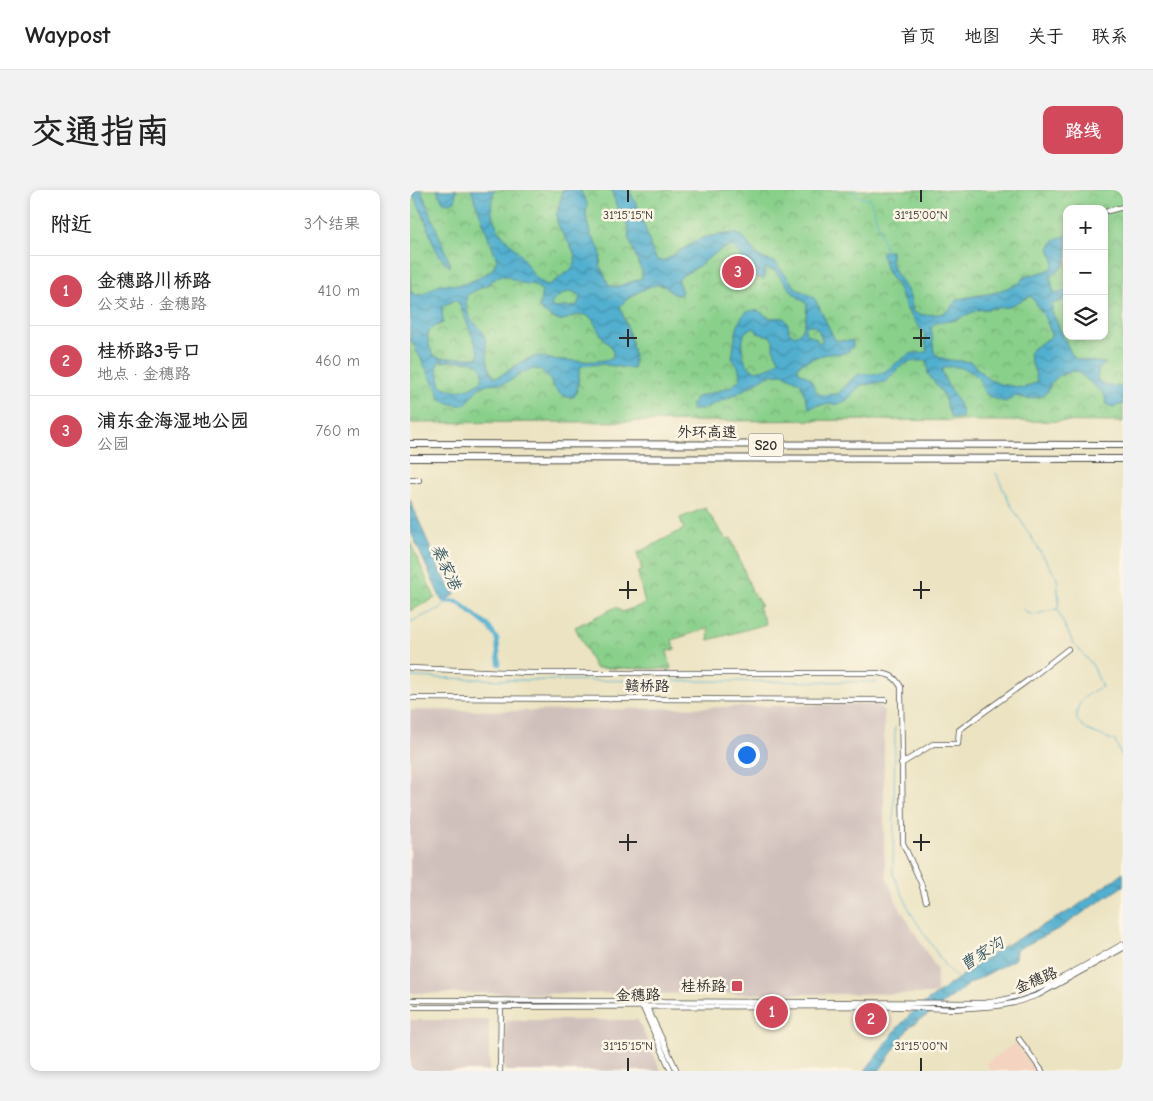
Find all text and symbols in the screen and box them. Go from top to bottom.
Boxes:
text: Waypost [25,21,110,49]
text: 首页 [900,26,936,47]
text: 地图 [964,26,1000,47]
text: 关于 [1028,26,1064,47]
text: 联系 [1092,26,1128,47]
button: 路线 [1043,106,1123,154]
text: 交通指南 [30,111,170,152]
map controls [1063,205,1108,340]
button: + [1063,205,1108,250]
text: 31°15'15"N [603,208,653,222]
text: 31°15'00"N [894,208,948,222]
text: 附近 [50,212,92,236]
text: 3个结果 [304,215,360,233]
button: − [1063,250,1108,295]
pin: 3 [722,253,754,291]
text: 金穗路川桥路 [97,270,211,292]
text: 1 [63,282,69,300]
text: 410 m [318,282,360,300]
text: 公交站 · 金穗路 [97,295,207,313]
button: layers [1063,295,1108,340]
text: 桂桥路3号口 [97,340,201,362]
text: 2 [62,352,70,370]
text: 460 m [315,352,360,370]
text: 地点 · 金穗路 [97,365,191,383]
text: 浦东金海湿地公园 [97,410,249,432]
text: 3 [62,422,70,440]
text: 760 m [316,422,360,440]
street label: 外环高速 [677,423,737,441]
road number: S20 [748,434,784,456]
text: 公园 [97,435,129,453]
water label: 秦家港 [428,541,465,594]
street label: 赣桥路 [624,677,670,695]
your location [734,742,760,768]
water label: 曹家沟 [957,933,1009,974]
street label: 金穗路 [1012,963,1060,997]
place label: 桂桥路 [681,977,726,995]
marker: 桂桥路 [730,979,744,993]
street label: 金穗路 [615,986,661,1004]
pin: 1 [756,993,788,1031]
pin: 2 [855,1000,887,1038]
text: 31°15'15"N [603,1039,653,1053]
text: 31°15'00"N [894,1039,948,1053]

